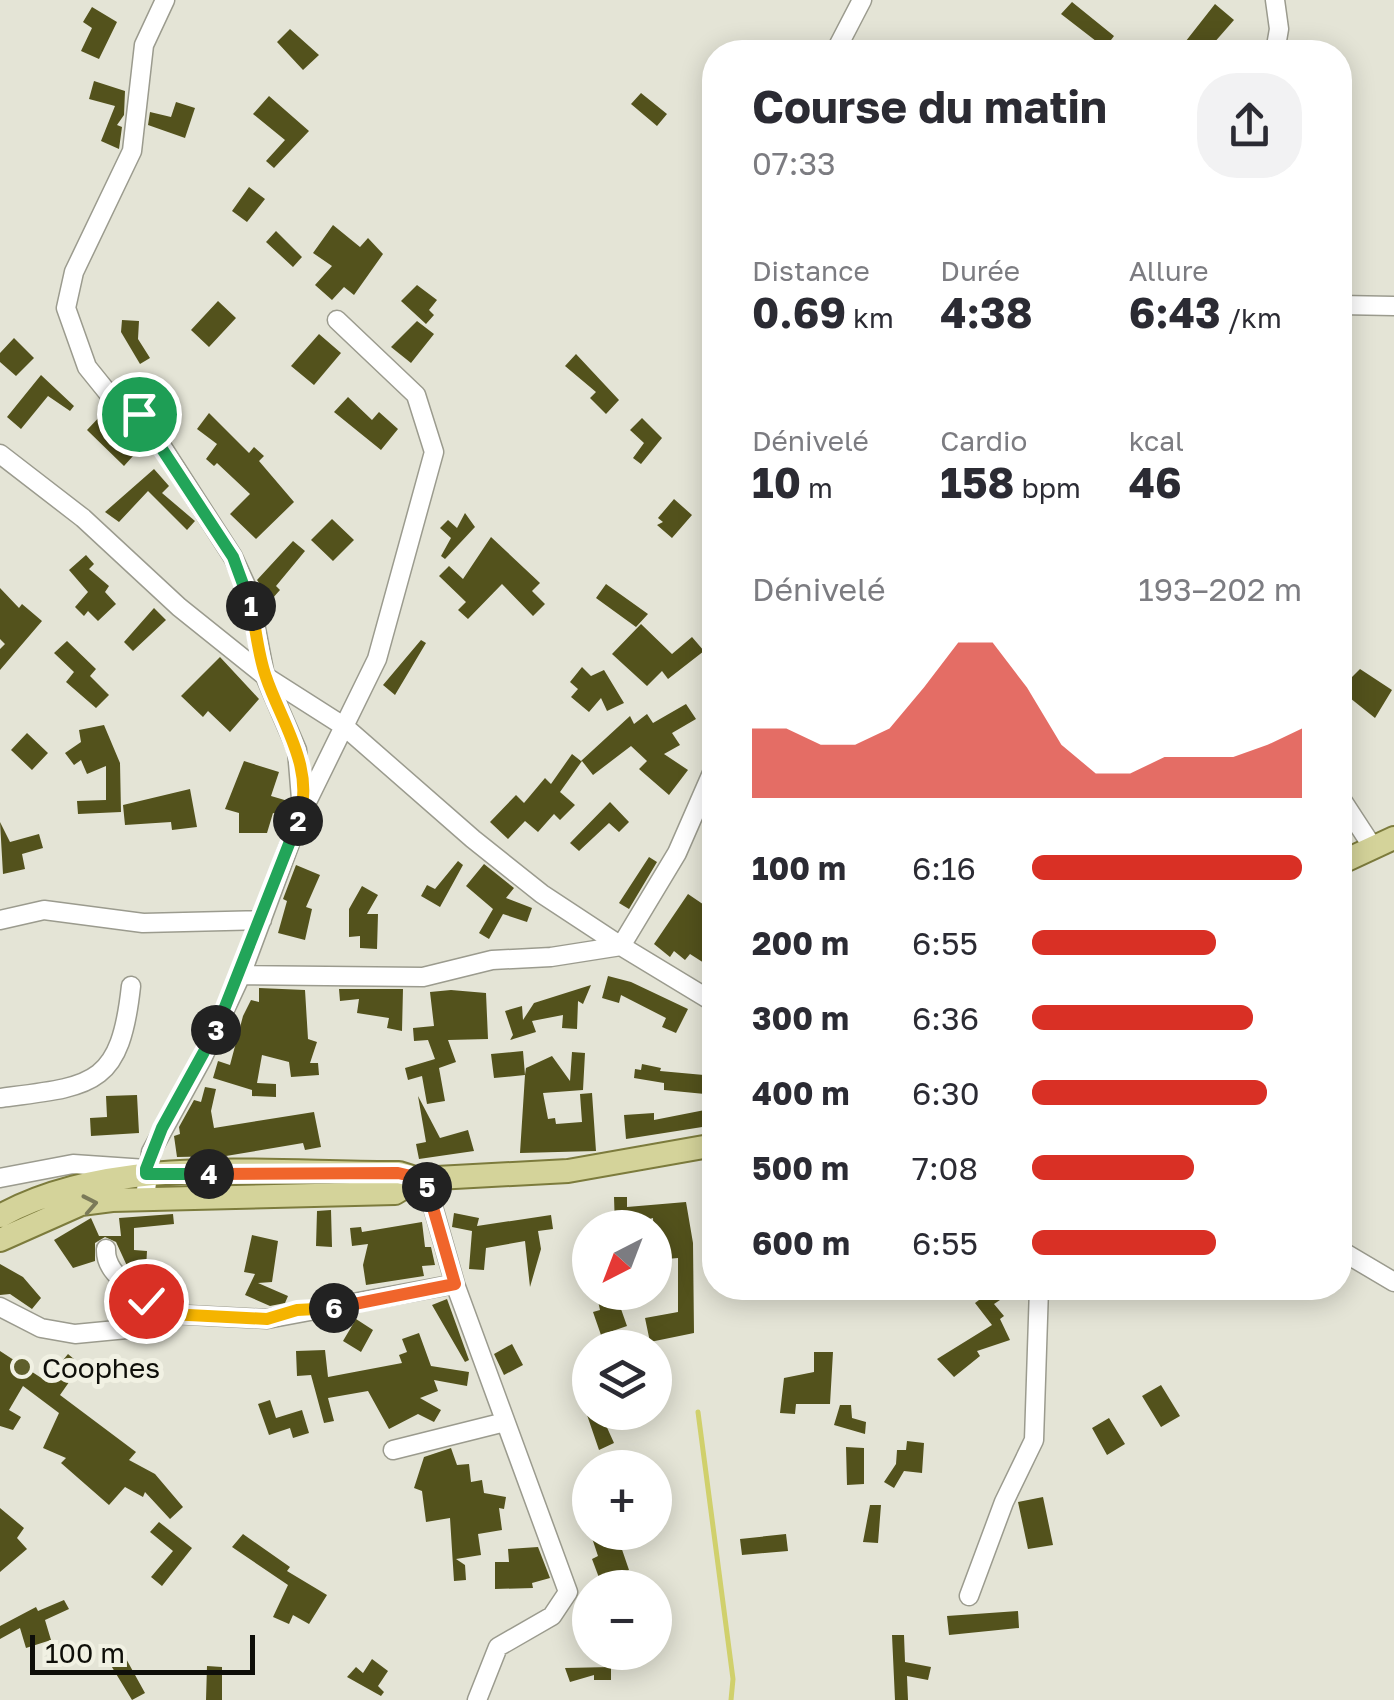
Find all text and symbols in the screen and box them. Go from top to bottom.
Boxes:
button: share [1197,73,1302,178]
text: Course du matin [752,79,1107,133]
text: 07:33 [752,144,836,182]
text: Distance [752,254,870,287]
text: Durée [940,254,1020,287]
text: Allure [1129,254,1209,287]
text: 0.69 [752,287,846,337]
text: 4:38 [940,287,1033,337]
text: 6:43 [1129,287,1221,337]
text: km [846,301,894,334]
text: /km [1221,301,1282,334]
pin [97,372,182,457]
icon: arrive [112,387,167,442]
text: Dénivelé [752,424,869,457]
text: Cardio [940,424,1027,457]
text: kcal [1129,424,1184,457]
text: 10 [752,457,801,507]
text: 158 [940,457,1014,507]
text: 46 [1129,457,1182,507]
text: m [801,471,833,504]
text: bpm [1014,471,1081,504]
text: Dénivelé [752,570,886,608]
text: 193–202 m [1138,570,1302,608]
pin: 1 [226,581,276,631]
text: 1 [244,589,258,622]
pin: 2 [273,796,323,846]
text: 2 [289,804,307,837]
text: 100 m [752,849,846,887]
text: 6:16 [912,849,976,887]
text: 200 m [752,924,849,962]
text: 6:55 [912,924,978,962]
text: 300 m [752,999,849,1037]
text: 6:36 [912,999,979,1037]
pin: 3 [191,1005,241,1055]
text: 3 [207,1013,225,1046]
text: 400 m [752,1074,850,1112]
text: 6:30 [912,1074,980,1112]
pin: 4 [184,1149,234,1199]
text: 500 m [752,1149,849,1187]
text: 7:08 [912,1149,978,1187]
text: 4 [200,1157,218,1190]
pin: 5 [402,1162,452,1212]
text: 5 [418,1170,436,1203]
one-way arrow [81,1194,98,1215]
north arrow [572,1210,672,1310]
map controls [572,1210,672,1670]
text: 600 m [752,1224,850,1262]
text: 6:55 [912,1224,978,1262]
pin [104,1259,189,1344]
icon: check [119,1274,174,1329]
pin: 6 [309,1283,359,1333]
text: 6 [325,1291,343,1324]
button: layers [572,1330,672,1430]
place label: Coophes [42,1351,160,1384]
marker: Coophes [11,1356,33,1378]
button: + [572,1450,672,1550]
button: − [572,1570,672,1670]
scale bar [30,1630,255,1674]
text: 100 m [45,1636,125,1669]

